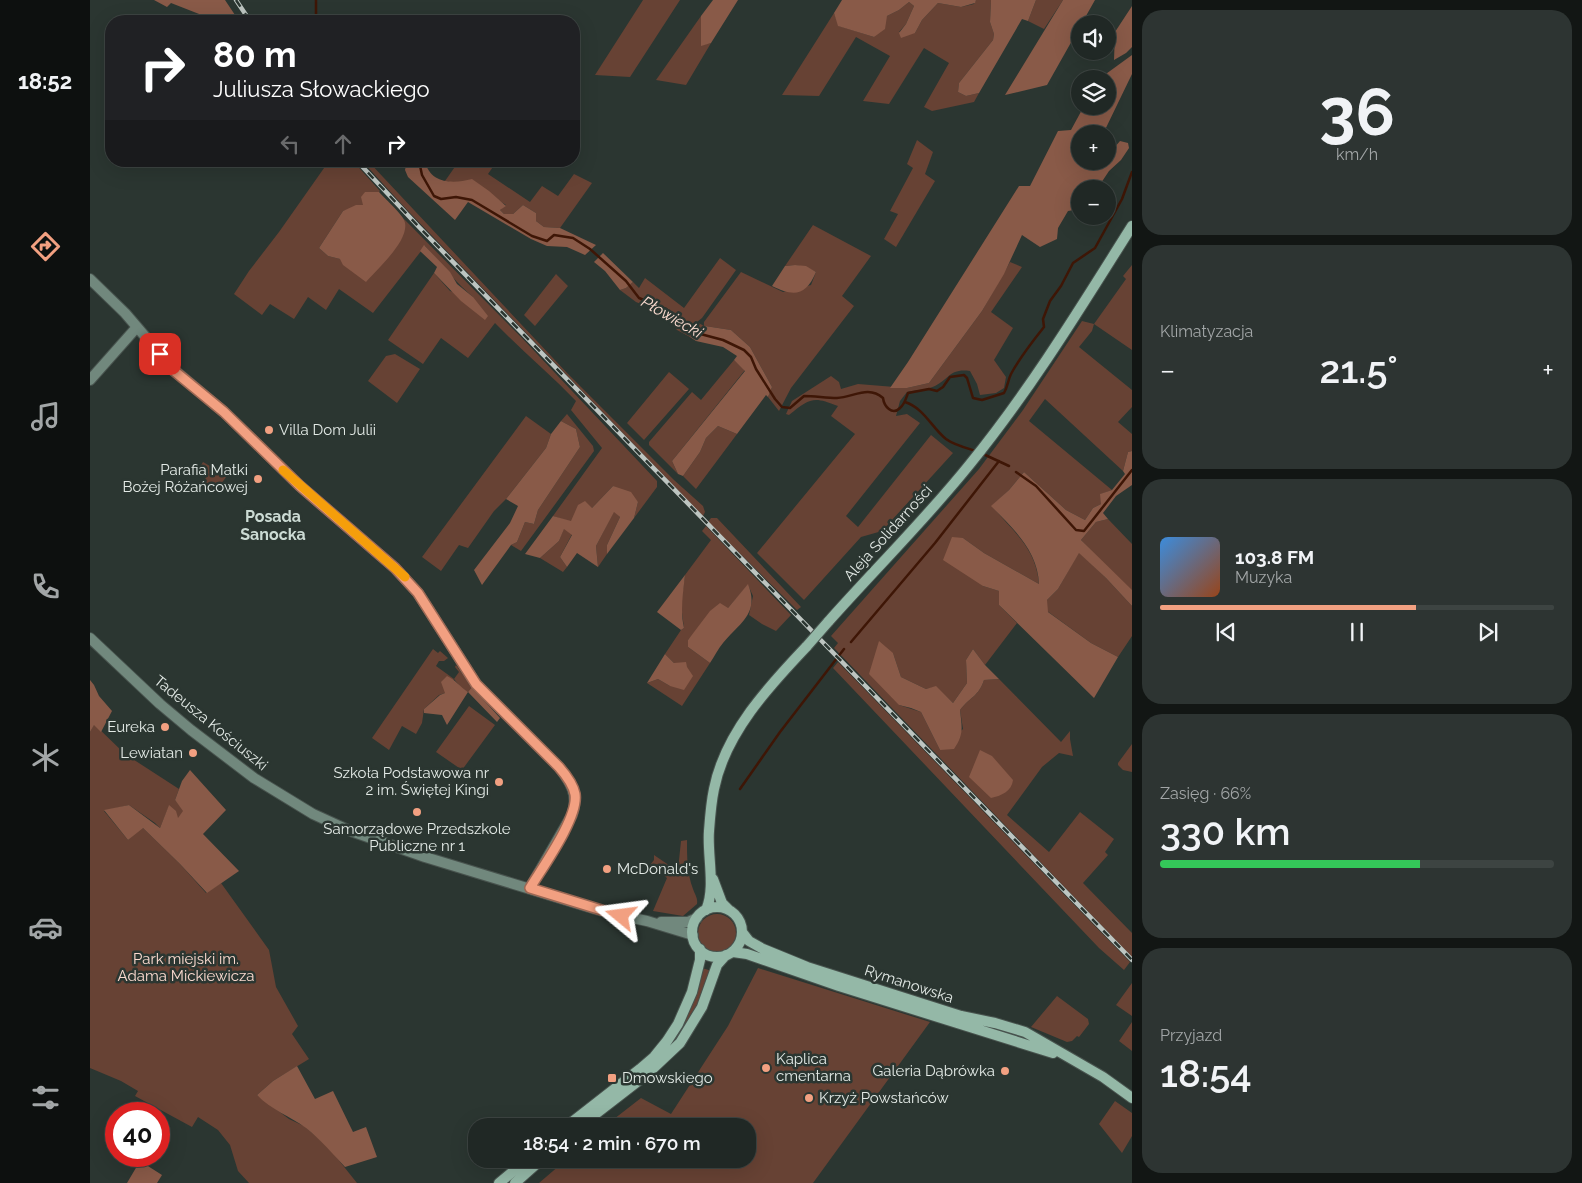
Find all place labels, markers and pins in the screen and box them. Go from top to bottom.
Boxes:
pin [139,333,181,375]
place label: Villa Dom Julii [279,421,376,439]
marker: Villa Dom Julii [263,424,275,436]
place label: Parafia Matki Bożej Różańcowej [123,461,248,496]
marker: Parafia Matki Bożej Różańcowej [252,473,264,485]
place label: Eureka [107,718,155,736]
marker: Eureka [159,721,171,733]
place label: Lewiatan [120,744,183,762]
marker: Lewiatan [187,747,199,759]
place label: Szkoła Podstawowa nr 2 im. Świętej Kingi [333,764,490,799]
marker: Szkoła Podstawowa nr 2 im. Świętej Kingi [493,776,505,788]
marker: Samorządowe Przedszkole Publiczne nr 1 [411,806,423,818]
place label: Samorządowe Przedszkole Publiczne nr 1 [323,820,511,855]
place label: McDonald's [617,860,698,878]
marker: McDonald's [601,863,613,875]
place label: Kaplica cmentarna [776,1050,851,1085]
marker: Kaplica cmentarna [760,1062,772,1074]
place label: Galeria Dąbrówka [873,1062,995,1080]
marker: Galeria Dąbrówka [999,1065,1011,1077]
place label: Dmowskiego [622,1069,713,1087]
marker: Dmowskiego [606,1072,618,1084]
place label: Krzyż Powstańców [819,1089,949,1107]
marker: Krzyż Powstańców [803,1092,815,1104]

